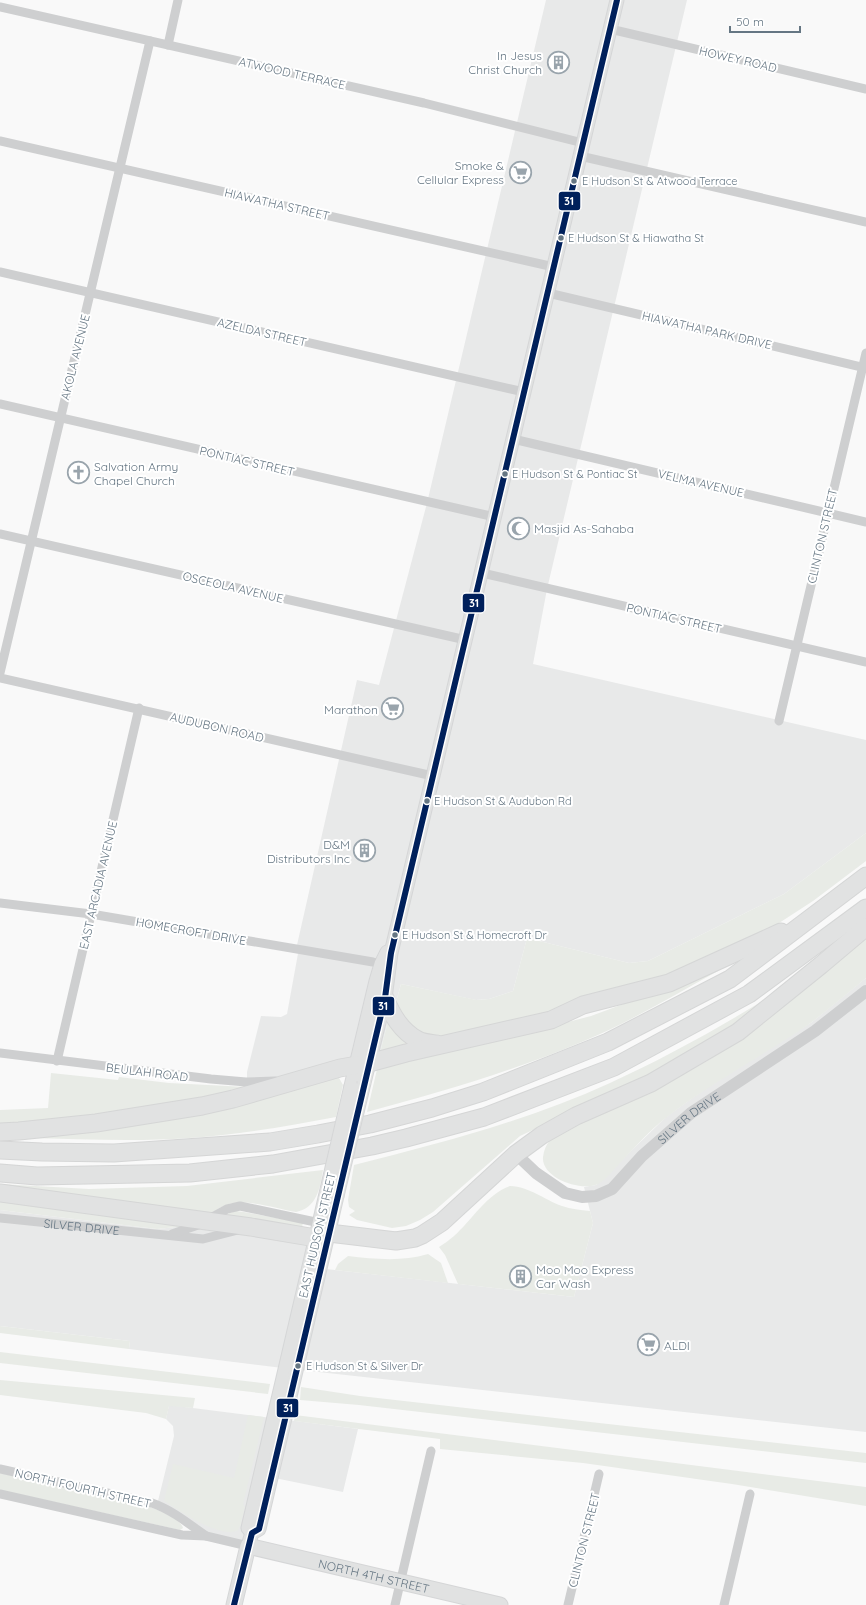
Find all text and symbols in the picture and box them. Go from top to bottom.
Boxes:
scale bar [730,8,800,34]
text: 50 m [736,14,764,29]
street label: HOWEY ROAD [698,43,779,75]
place label: In Jesus Christ Church [468,48,542,77]
building icon: In Jesus Christ Church [545,49,571,75]
street label: ATWOOD TERRACE [237,53,347,93]
place label: Smoke & Cellular Express [417,158,504,187]
supermarket icon: Smoke & Cellular Express [507,159,533,185]
place label: E Hudson St & Atwood Terrace [582,174,738,188]
marker: E Hudson St & Atwood Terrace [569,176,579,186]
street label: HIAWATHA STREET [223,185,331,223]
line badge: 31 [558,191,581,211]
text: 31 [564,194,574,208]
place label: E Hudson St & Hiawatha St [568,231,704,245]
marker: E Hudson St & Hiawatha St [556,233,566,243]
street label: HIAWATHA PARK DRIVE [641,308,774,352]
street label: AKOLA AVENUE [57,312,93,401]
street label: AZELDA STREET [216,314,308,350]
street label: PONTIAC STREET [198,443,296,479]
place label: Salvation Army Chapel Church [94,459,178,488]
church icon: Salvation Army Chapel Church [66,460,92,486]
street label: VELMA AVENUE [657,466,746,500]
place label: E Hudson St & Pontiac St [512,467,638,481]
marker: E Hudson St & Pontiac St [500,469,510,479]
street label: CLINTON STREET [804,487,840,585]
mosque icon: Masjid As-Sahaba [505,515,531,541]
place label: Masjid As-Sahaba [534,521,634,536]
street label: OSCEOLA AVENUE [181,568,285,606]
line badge: 31 [462,593,485,613]
text: 31 [469,596,479,610]
street label: PONTIAC STREET [625,600,723,636]
supermarket icon: Marathon [380,696,406,722]
place label: Marathon [324,702,378,717]
street label: AUDUBON ROAD [169,709,266,745]
place label: E Hudson St & Audubon Rd [434,794,572,808]
marker: E Hudson St & Audubon Rd [422,796,432,806]
street label: EAST ARCADIA AVENUE [76,819,120,951]
place label: D&M Distributors Inc [267,837,350,866]
building icon: D&M Distributors Inc [352,838,378,864]
street label: HOMECROFT DRIVE [135,914,247,948]
place label: E Hudson St & Homecroft Dr [402,928,547,942]
marker: E Hudson St & Homecroft Dr [390,930,400,940]
line badge: 31 [372,996,395,1016]
text: 31 [378,999,388,1013]
street label: BEULAH ROAD [105,1060,189,1085]
street label: SILVER DRIVE [654,1088,723,1147]
street label: EAST HUDSON STREET [295,1171,339,1299]
street label: SILVER DRIVE [43,1215,120,1238]
place label: Moo Moo Express Car Wash [536,1262,634,1291]
building icon: Moo Moo Express Car Wash [507,1263,533,1289]
supermarket icon: ALDI [636,1332,662,1358]
place label: ALDI [664,1338,690,1353]
place label: E Hudson St & Silver Dr [306,1359,424,1373]
marker: E Hudson St & Silver Dr [293,1361,303,1371]
line badge: 31 [276,1398,299,1418]
text: 31 [283,1401,293,1415]
street label: NORTH FOURTH STREET [13,1465,153,1511]
street label: CLINTON STREET [565,1491,603,1589]
street label: NORTH 4TH STREET [317,1555,431,1596]

